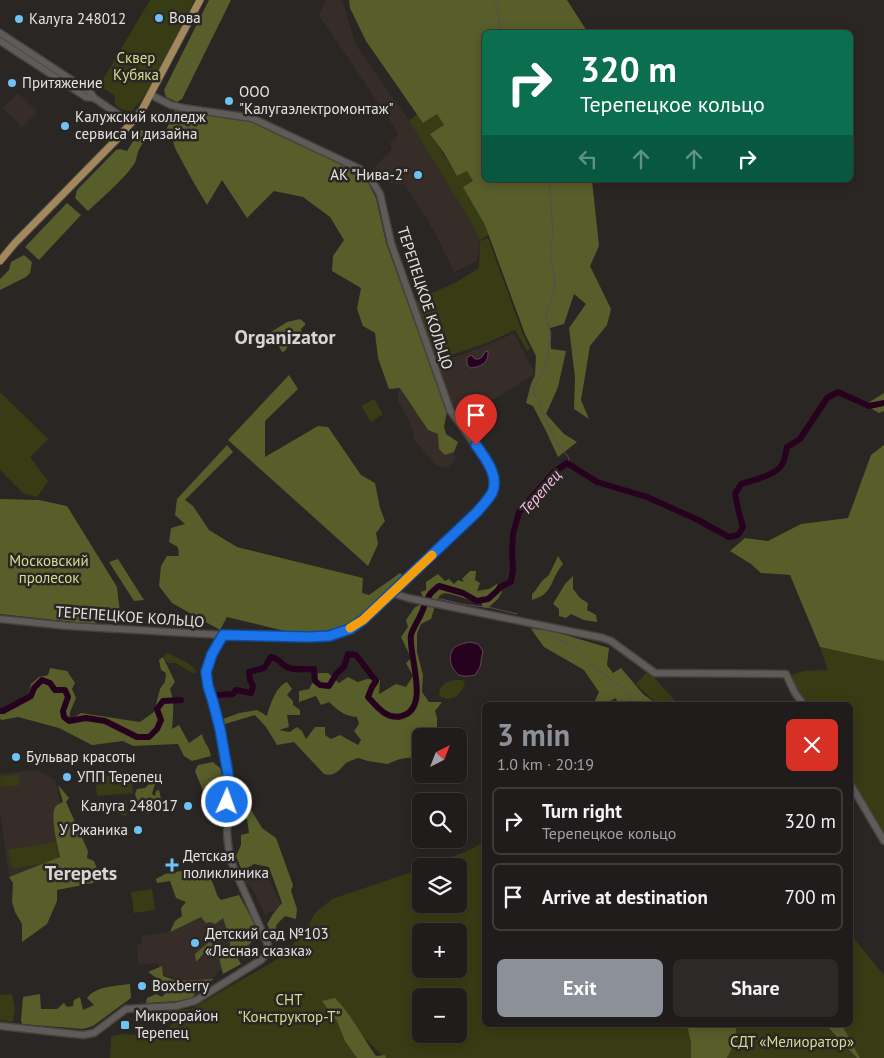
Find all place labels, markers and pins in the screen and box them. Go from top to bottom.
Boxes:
place label: Вова [169,8,201,27]
place label: Калуга 248012 [29,9,126,28]
marker: Вова [153,12,165,24]
marker: Калуга 248012 [13,13,25,25]
place label: Притяжение [22,73,103,92]
marker: Притяжение [6,77,18,89]
place label: ООО "Калугаэлектромонтаж" [239,82,394,118]
marker: ООО "Калугаэлектромонтаж" [223,95,235,107]
place label: Калужский колледж сервиса и дизайна [75,107,206,143]
marker: Калужский колледж сервиса и дизайна [59,120,71,132]
place label: АК "Нива-2" [330,165,408,184]
marker: АК "Нива-2" [412,169,424,181]
pin [455,394,497,445]
place label: Бульвар красоты [26,747,135,766]
marker: Бульвар красоты [10,751,22,763]
place label: УПП Терепец [77,767,162,786]
marker: УПП Терепец [61,771,73,783]
place label: Калуга 248017 [81,796,178,815]
marker: Калуга 248017 [182,800,194,812]
place label: У Ржаника [60,820,128,839]
marker: У Ржаника [132,824,144,836]
place label: Детская поликлиника [183,846,269,882]
marker: Детская поликлиника [165,858,179,872]
place label: Детский сад №103 «Лесная сказка» [205,924,329,960]
marker: Детский сад №103 «Лесная сказка» [189,937,201,949]
place label: Boxberry [152,976,209,995]
marker: Boxberry [136,980,148,992]
place label: Микрорайон Терепец [135,1006,218,1042]
marker: Микрорайон Терепец [119,1019,131,1031]

